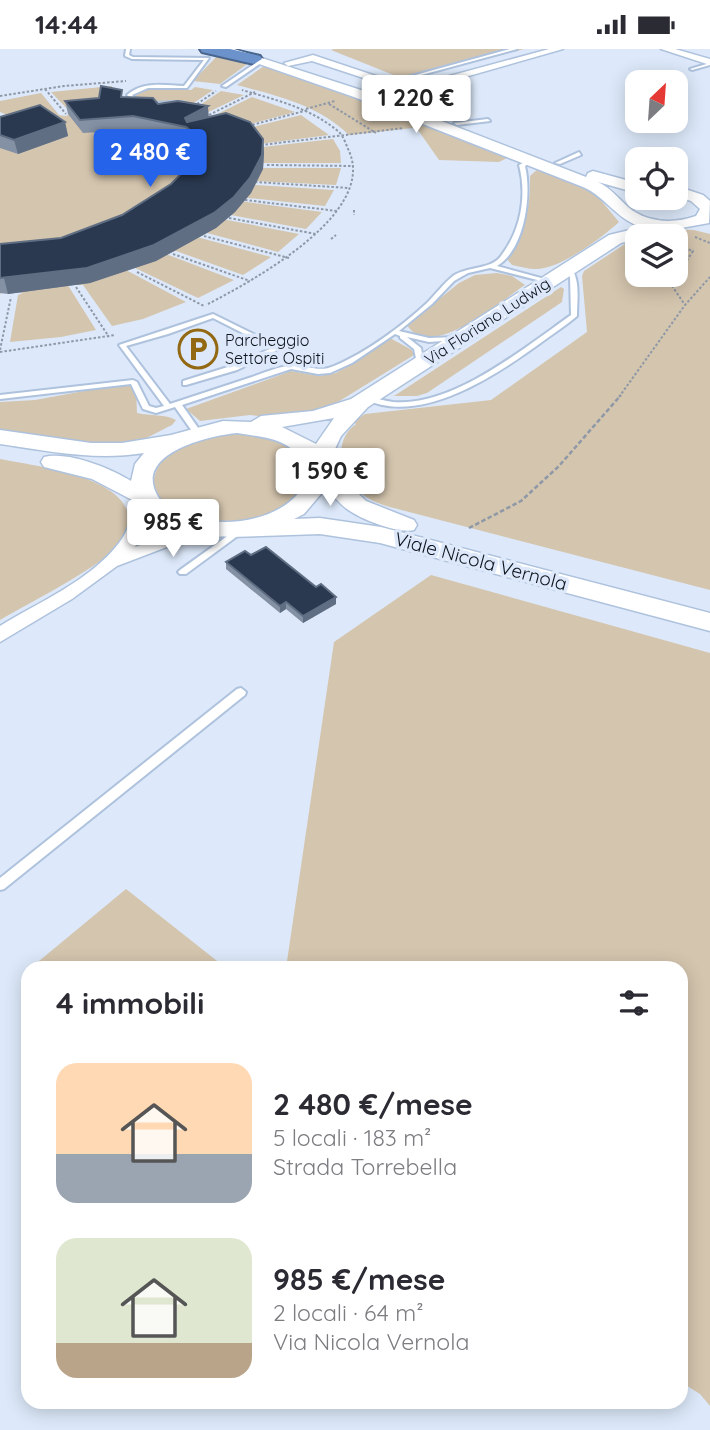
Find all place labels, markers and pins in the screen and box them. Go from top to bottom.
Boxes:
pin: 1 220 € [351,76,481,135]
pin: 2 480 € [85,129,215,189]
parking icon: Parcheggio Settore Ospiti [177,328,219,370]
place label: Parcheggio Settore Ospiti [225,330,324,368]
pin: 1 590 € [265,449,395,508]
pin: 985 € [124,499,222,559]

